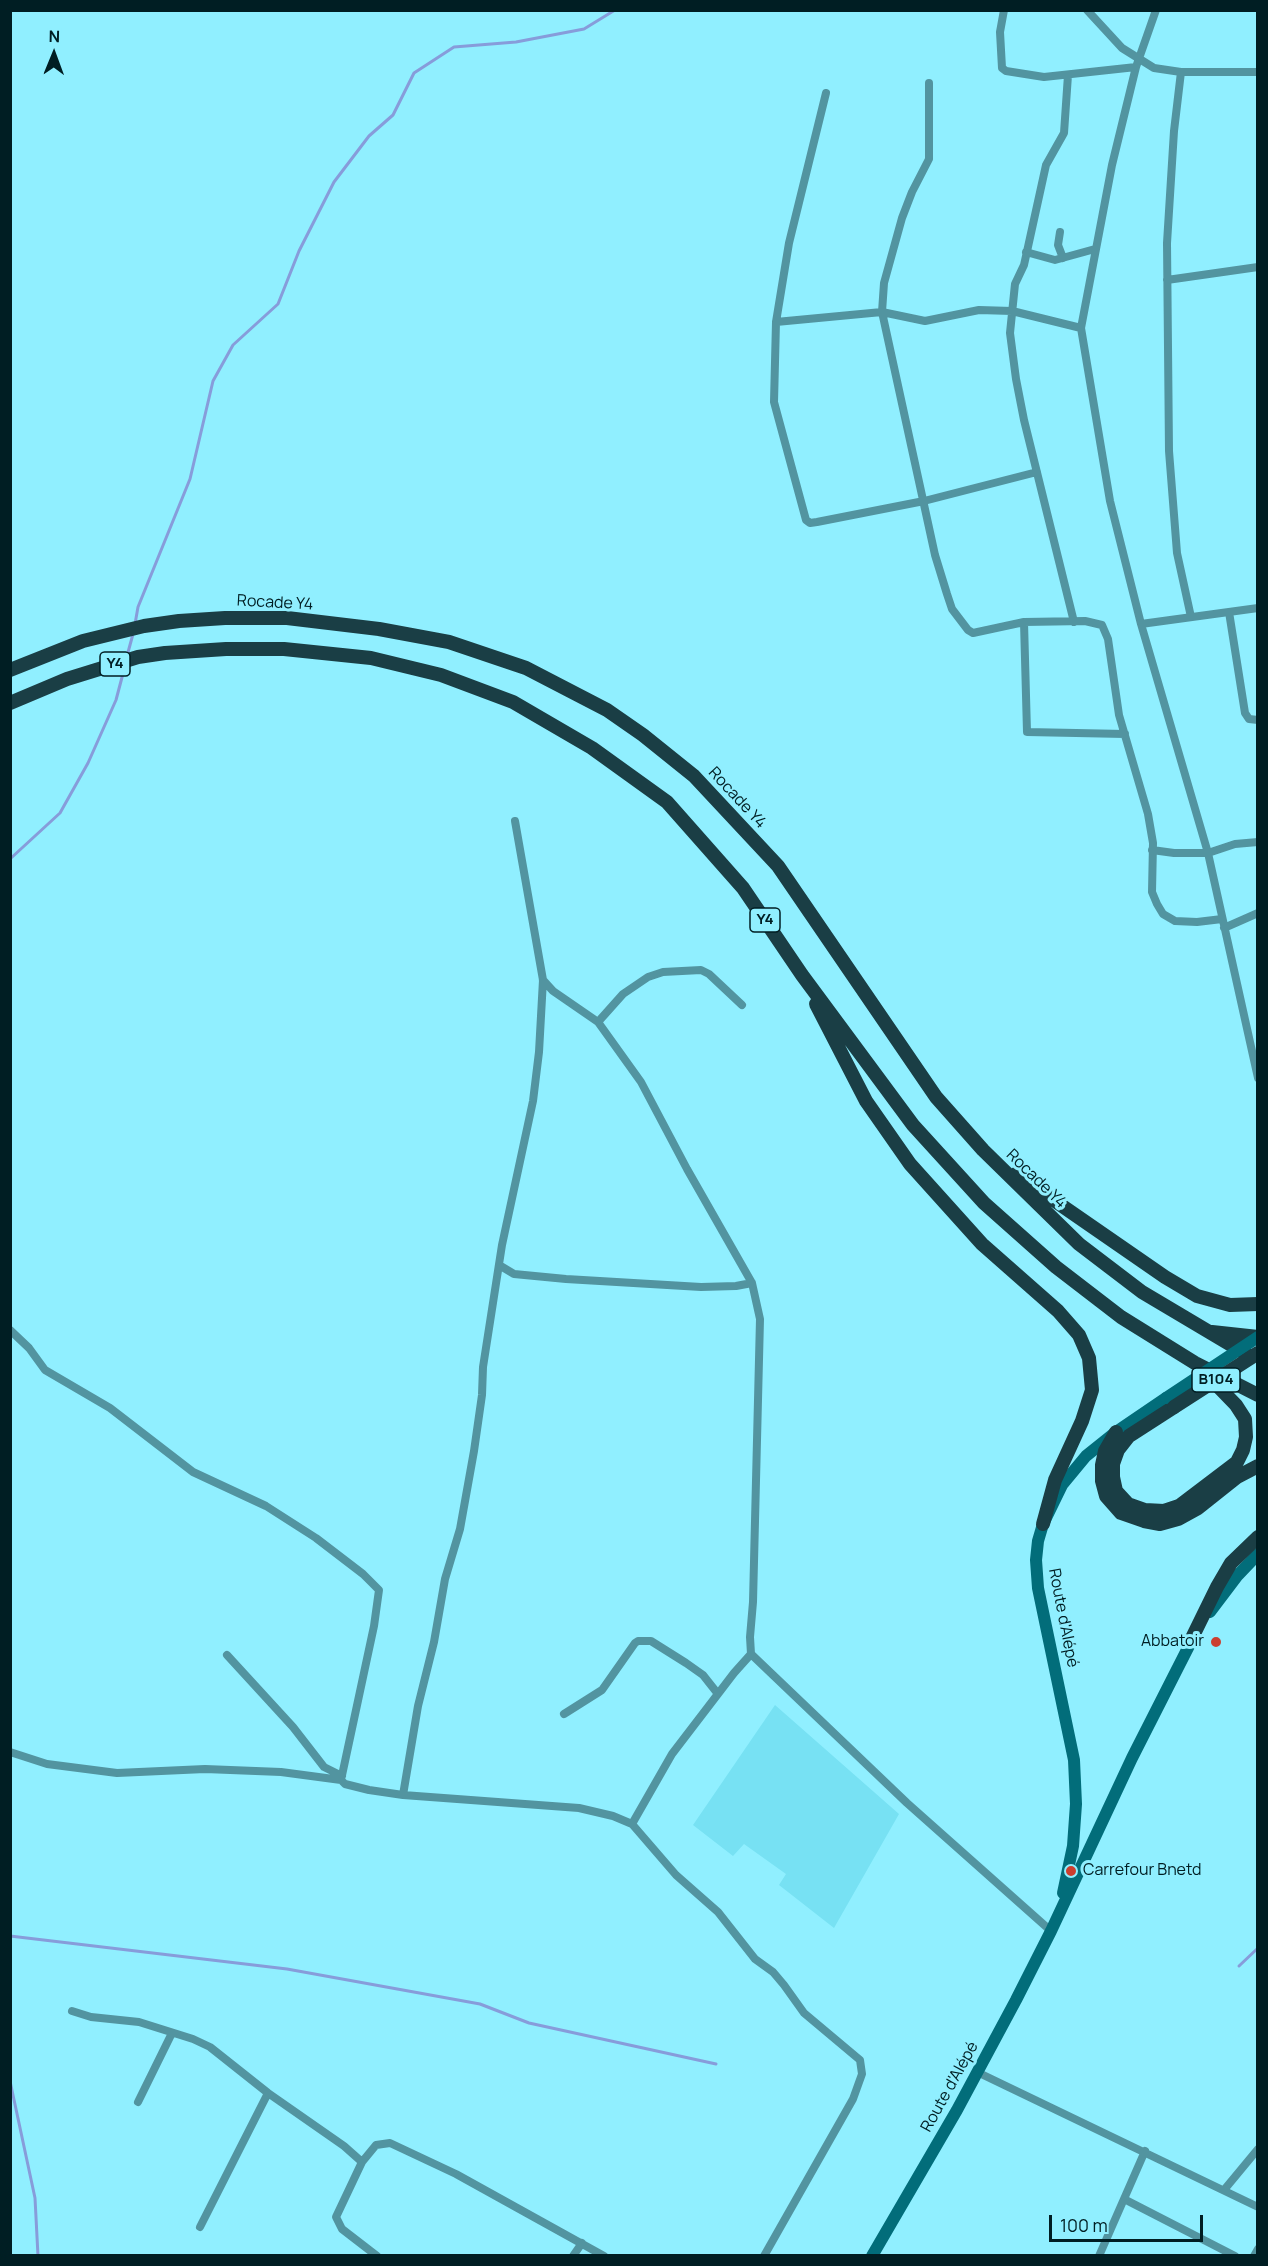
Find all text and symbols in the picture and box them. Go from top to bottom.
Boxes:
north arrow [24,24,84,84]
text: N [48,25,60,47]
street label: Rocade Y4 [236,591,314,615]
road number: Y4 [100,652,130,676]
street label: Rocade Y4 [704,763,770,833]
road number: Y4 [750,908,780,932]
street label: Rocade Y4 [1002,1146,1070,1212]
road number: B104 [1192,1368,1240,1392]
street label: Route d'Alépé [1044,1567,1082,1669]
place label: Abbatoir [1141,1632,1204,1652]
marker: Abbatoir [1209,1635,1223,1649]
place label: Carrefour Bnetd [1083,1861,1202,1881]
marker: Carrefour Bnetd [1064,1864,1078,1878]
street label: Route d'Alépé [917,2038,983,2136]
scale bar [1052,2203,1206,2241]
text: 100 m [1060,2213,1108,2237]

